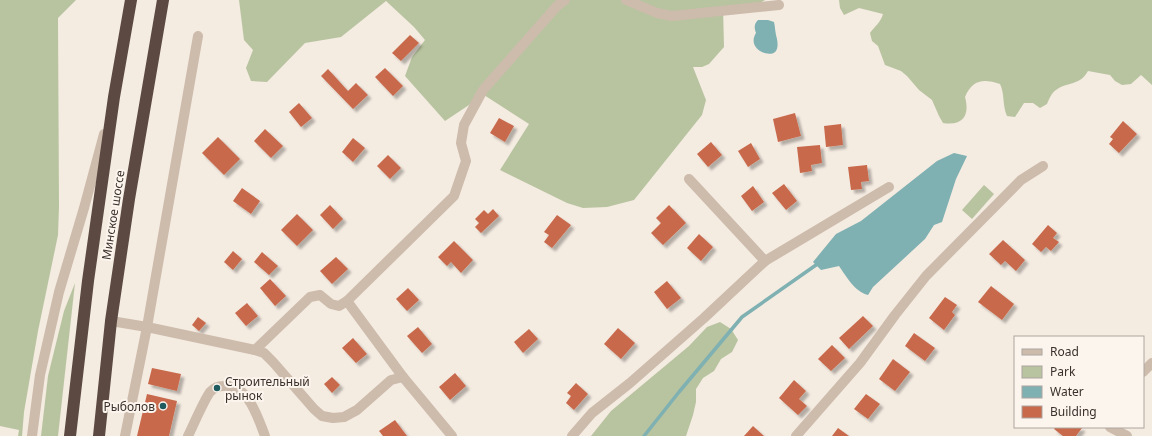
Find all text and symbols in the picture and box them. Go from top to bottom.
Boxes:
street label: Минское шоссе [98,169,129,261]
legend [1014,336,1144,428]
text: Road [1050,343,1079,360]
text: Park [1050,363,1076,380]
place label: Строительный рынок [225,373,310,404]
marker: Строительный рынок [212,383,222,393]
text: Water [1050,383,1084,400]
place label: Рыболов [103,398,155,415]
marker: Рыболов [158,401,168,411]
text: Building [1050,403,1097,420]

